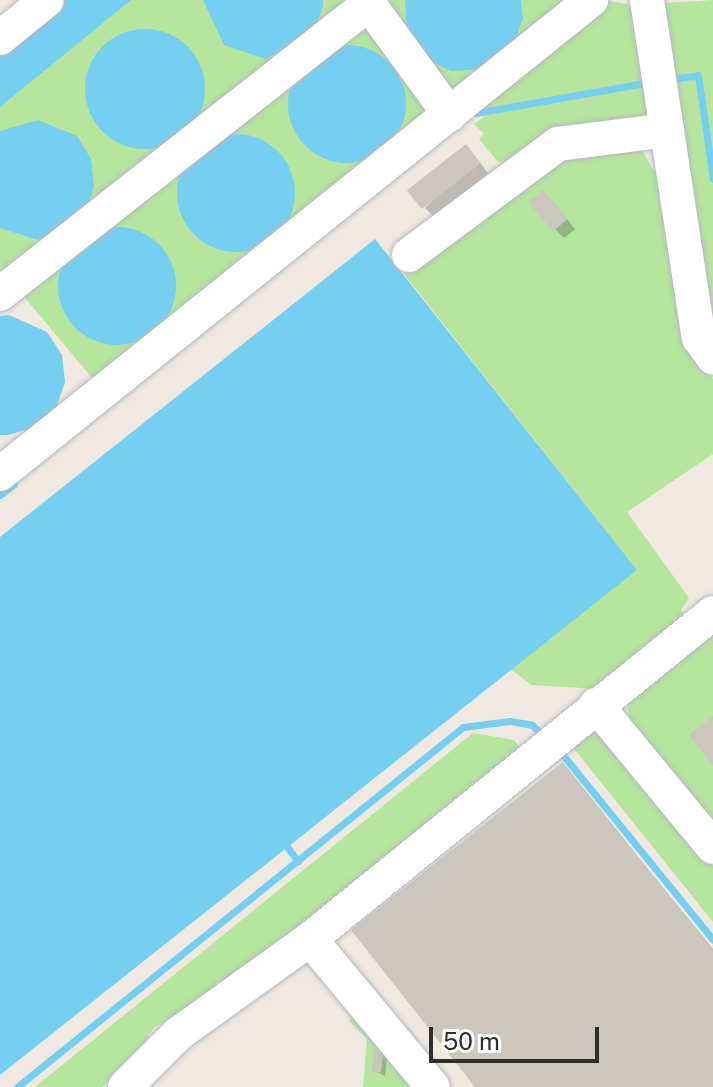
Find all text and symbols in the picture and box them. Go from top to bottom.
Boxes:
scale bar [433,1011,603,1061]
text: 50 m [443,1027,500,1055]

